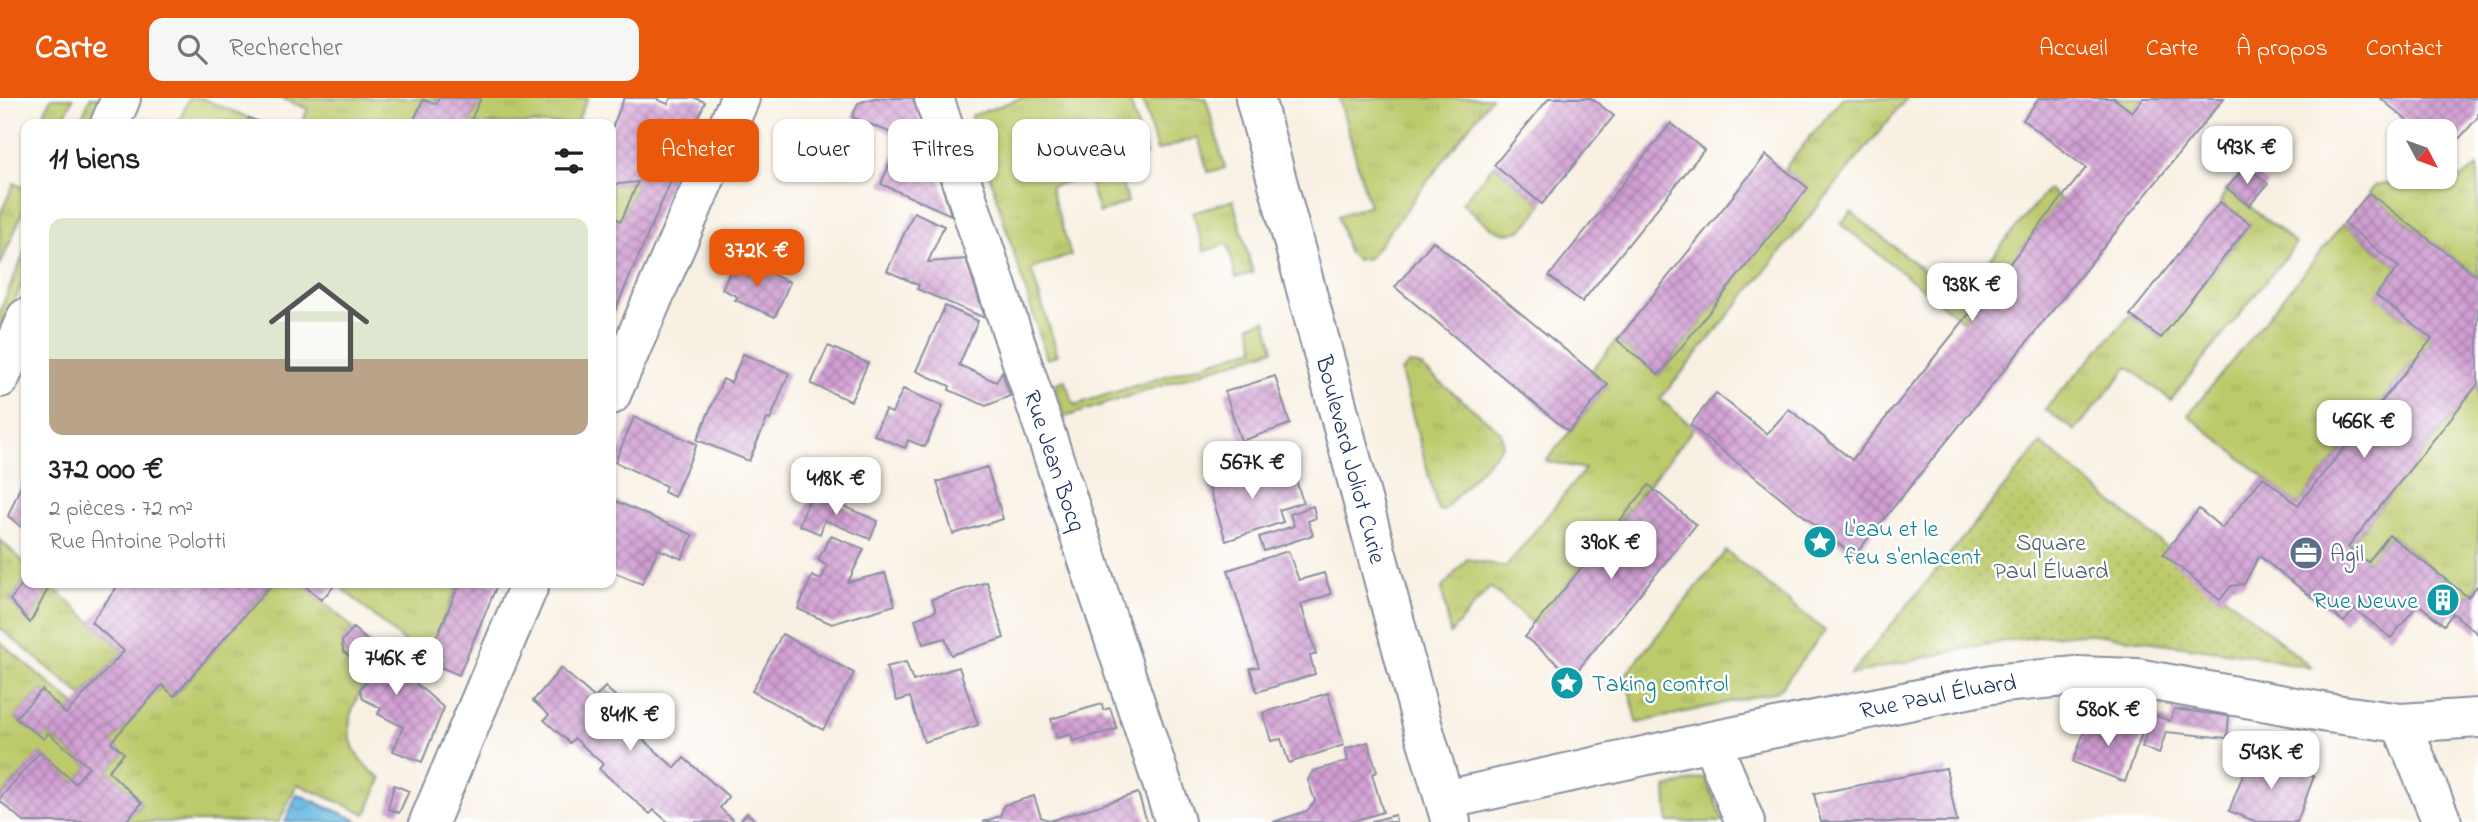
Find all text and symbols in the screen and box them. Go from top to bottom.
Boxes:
search box [149,18,639,81]
text: Carte [35,25,107,73]
icon: search [173,30,211,68]
text: Rechercher [229,30,342,68]
text: Accueil [2039,32,2108,67]
text: Carte [2146,32,2198,67]
text: À propos [2236,32,2328,67]
text: Contact [2366,32,2443,67]
chip: Acheter [637,119,759,182]
chip: Louer [773,119,874,182]
chip: Filtres [888,119,998,182]
chip: Nouveau [1012,119,1150,182]
north arrow [2387,119,2457,189]
map controls [2387,119,2457,189]
pin: 493K € [2190,126,2304,186]
text: 493K € [2218,132,2276,165]
text: 11 biens [49,139,140,183]
icon: filters [550,142,588,180]
pin: 372K € [700,230,814,289]
text: 372K € [725,235,789,268]
icon: home [256,264,382,390]
pin: 938K € [1915,264,2029,323]
text: 938K € [1943,269,2001,302]
street label: Boulevard Joliot Curie [1304,351,1394,568]
street label: Rue Jean Bocq [1013,386,1092,536]
pin: 466K € [2307,400,2421,460]
text: 466K € [2333,406,2395,439]
pin: 567K € [1195,442,1309,501]
text: 567K € [1219,447,1285,480]
text: 372 000 € [49,449,163,493]
pin: 418K € [779,458,893,517]
text: 418K € [807,463,865,496]
text: 2 pièces · 72 m² [49,493,193,526]
place label: L'eau et le feu s'enlacent [1844,513,1981,576]
pin: 390K € [1554,522,1668,581]
place icon: L'eau et le feu s'enlacent [1801,523,1839,561]
text: Rue Antoine Polotti [49,526,226,559]
text: 390K € [1581,527,1641,560]
park label: Square Paul Éluard [1993,527,2109,590]
office icon: Agil [2287,534,2325,572]
place label: Agil [2330,538,2364,573]
building icon: Rue Neuve [2424,581,2462,619]
place label: Rue Neuve [2313,585,2418,620]
pin: 746K € [339,638,453,697]
text: 746K € [365,643,427,676]
place icon: Taking control [1548,664,1586,702]
street label: Rue Paul Éluard [1857,667,2019,730]
place label: Taking control [1592,668,1728,703]
pin: 580K € [2051,688,2165,748]
pin: 841K € [573,694,687,753]
text: 580K € [2076,694,2140,727]
text: 841K € [601,699,659,732]
pin: 543K € [2214,732,2328,791]
text: 543K € [2238,737,2304,770]

